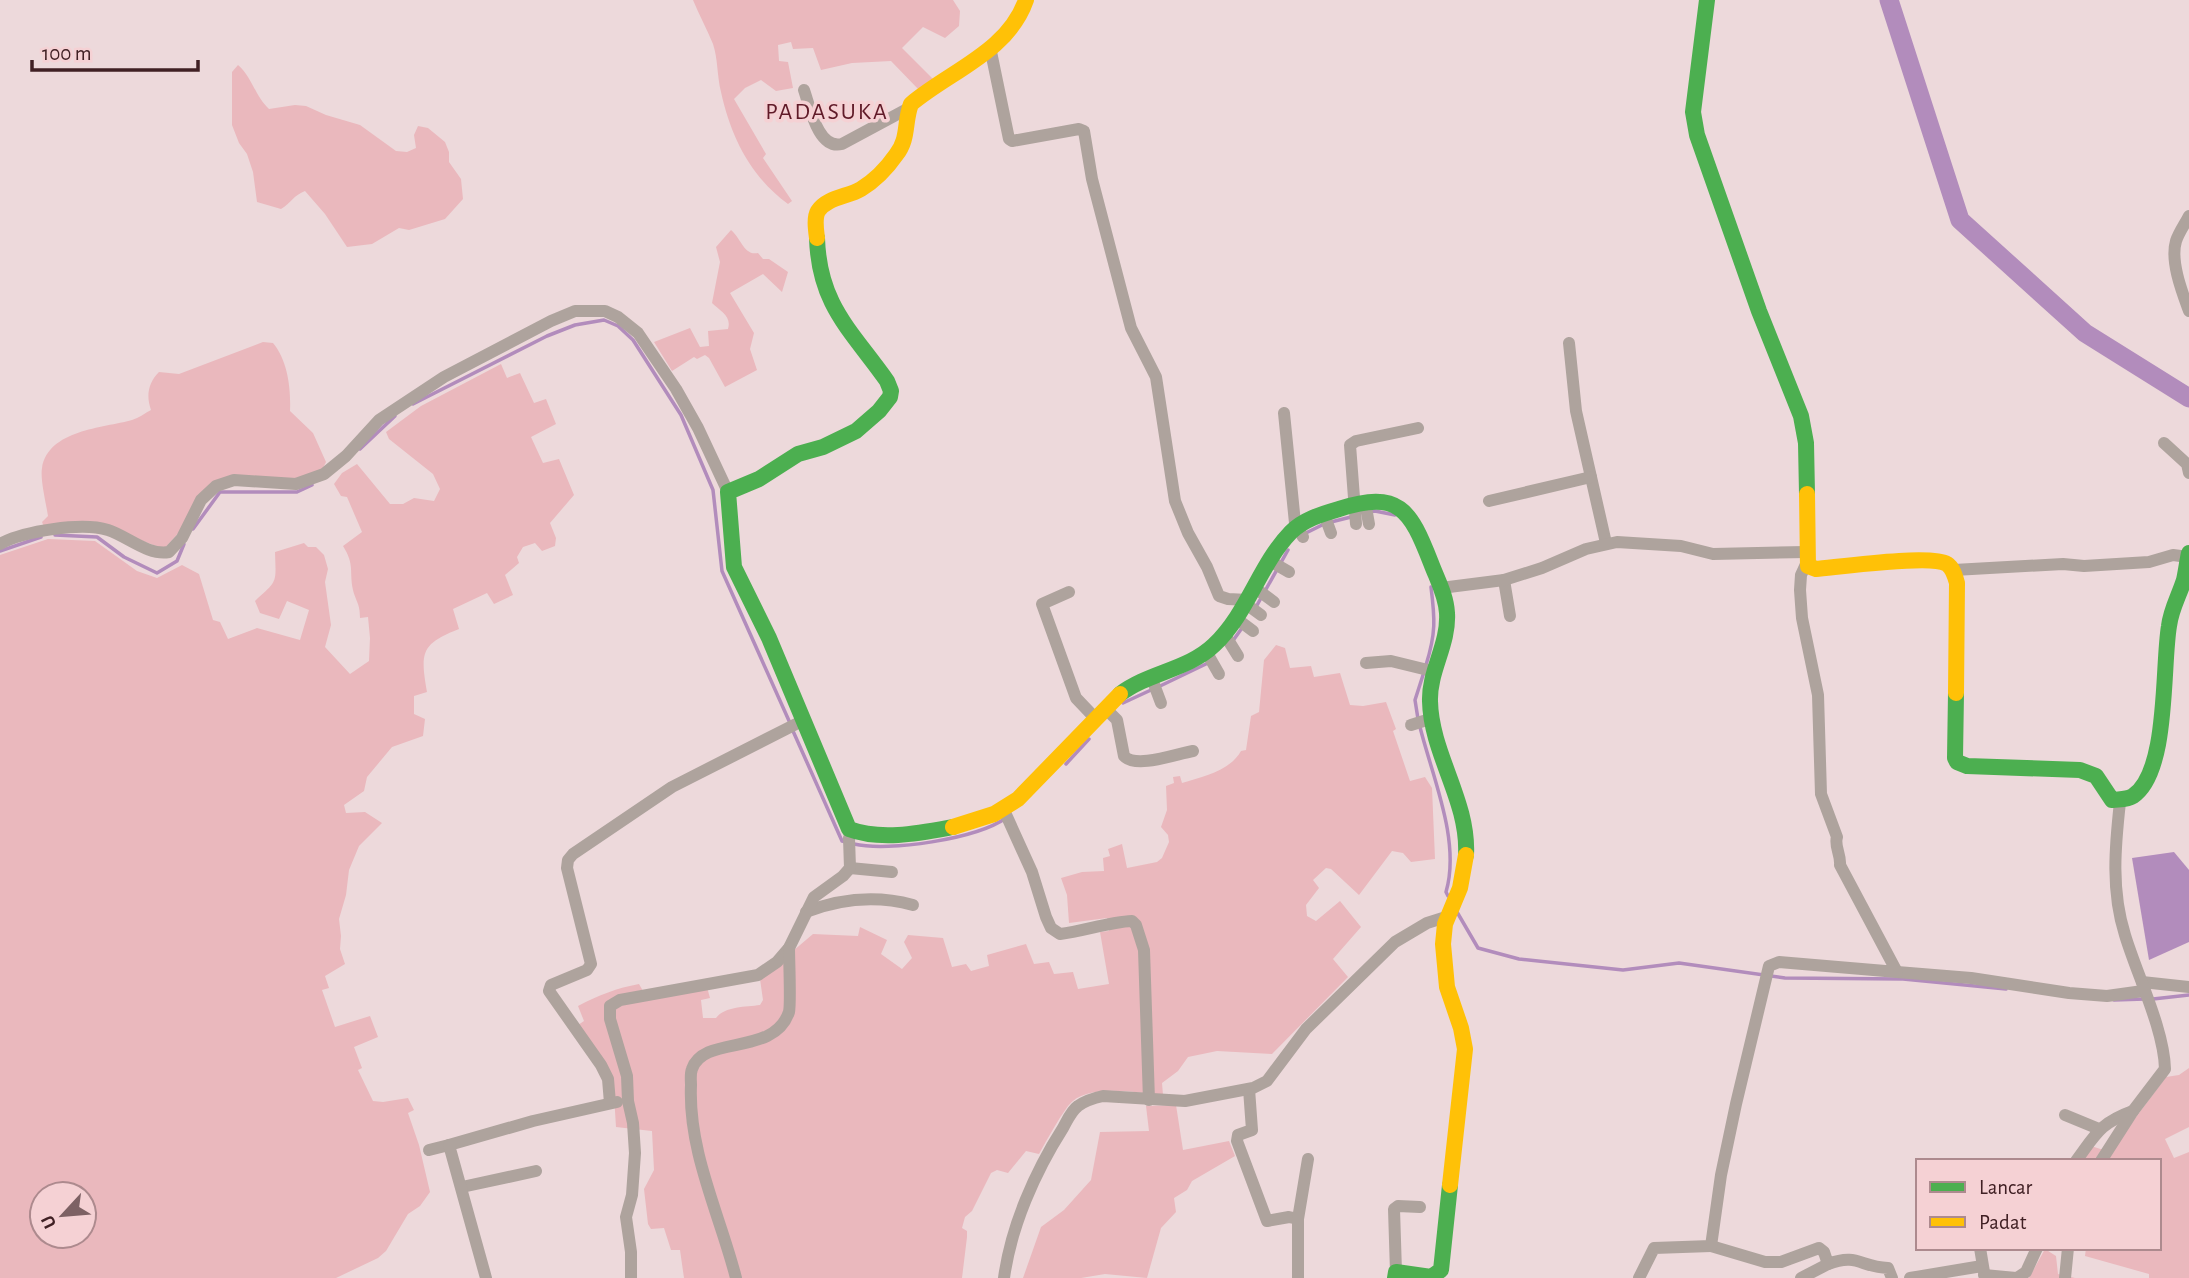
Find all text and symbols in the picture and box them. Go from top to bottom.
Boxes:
scale bar [32,28,198,72]
text: 100 m [42,43,92,64]
district label: PADASUKA [765,100,889,124]
legend [1916,1159,2161,1250]
text: Lancar [1979,1177,2032,1198]
north arrow [28,1180,98,1250]
text: U [38,1212,60,1231]
text: Padat [1979,1212,2027,1233]

